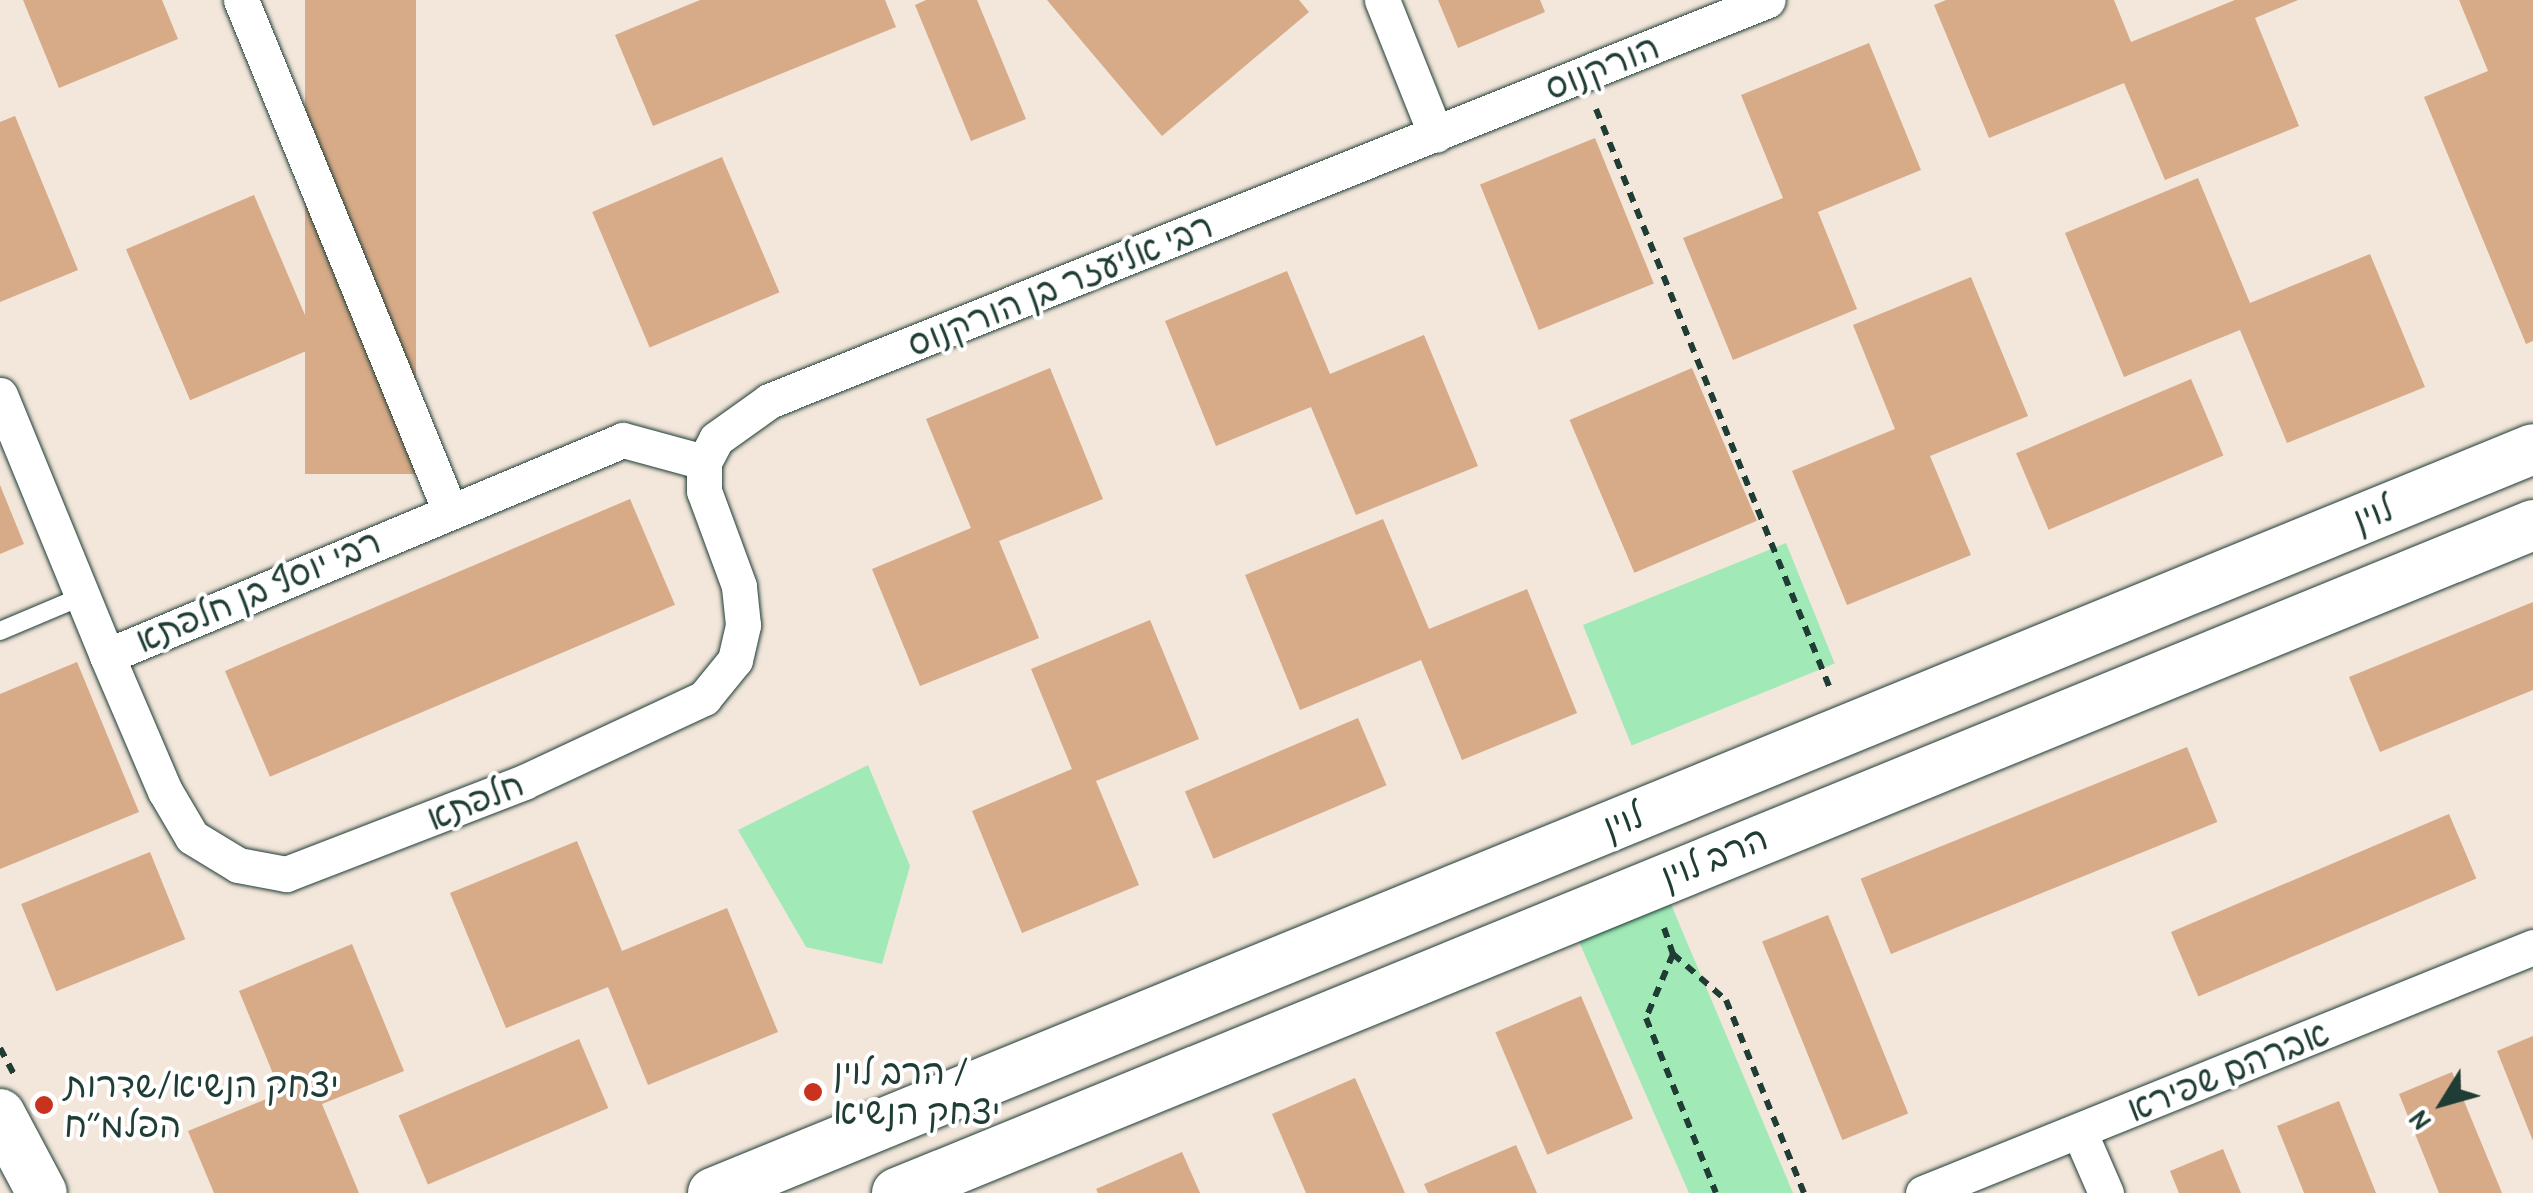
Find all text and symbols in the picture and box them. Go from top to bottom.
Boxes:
street label: הורקנוס [1539,25,1665,109]
street label: רבי אליעזר בן הורקנוס [901,205,1219,365]
street label: לוין [2346,487,2400,541]
street label: רבי יוסף בן חלפתא [129,520,387,662]
street label: חלפתא [420,763,530,839]
street label: לוין [1596,794,1650,848]
street label: הרב לוין [1654,817,1774,897]
street label: אברהם שפירא [2121,1012,2335,1130]
place label: הרב לוין / יצחק הנשיא [833,1051,1000,1133]
north arrow [2393,1053,2493,1153]
place label: יצחק הנשיא/שדרות הפלמ״ח [64,1064,339,1146]
marker: הרב לוין / יצחק הנשיא [802,1081,824,1103]
marker: יצחק הנשיא/שדרות הפלמ״ח [33,1094,55,1116]
text: N [2399,1104,2439,1138]

